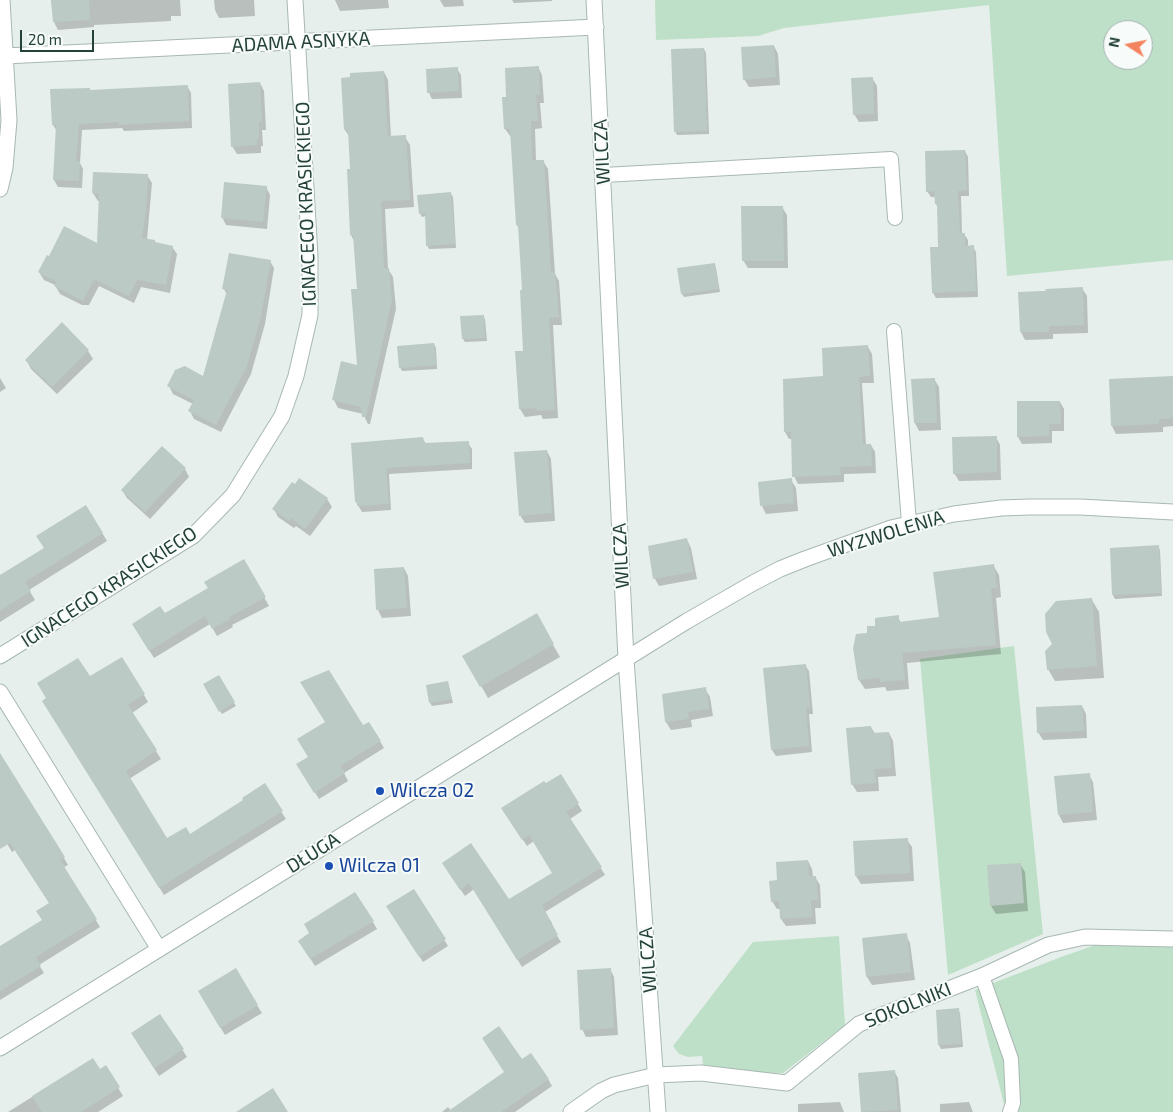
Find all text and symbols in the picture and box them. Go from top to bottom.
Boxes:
scale bar [22,20,96,52]
north arrow [1103,20,1153,70]
street label: ADAMA ASNYKA [231,27,371,57]
text: 20 m [28,30,62,48]
text: N [1104,36,1123,49]
street label: IGNACEGO KRASICKIEGO [291,101,321,307]
street label: WILCZA [589,119,615,185]
street label: WYZWOLENIA [825,505,947,563]
street label: IGNACEGO KRASICKIEGO [17,522,201,652]
street label: WILCZA [608,523,634,589]
place label: Wilcza 02 [390,780,474,802]
marker: Wilcza 02 [374,785,386,797]
street label: DŁUGA [282,828,344,878]
place label: Wilcza 01 [339,855,420,877]
marker: Wilcza 01 [323,860,335,872]
street label: WILCZA [634,926,662,994]
street label: SOKOLNIKI [861,977,955,1033]

